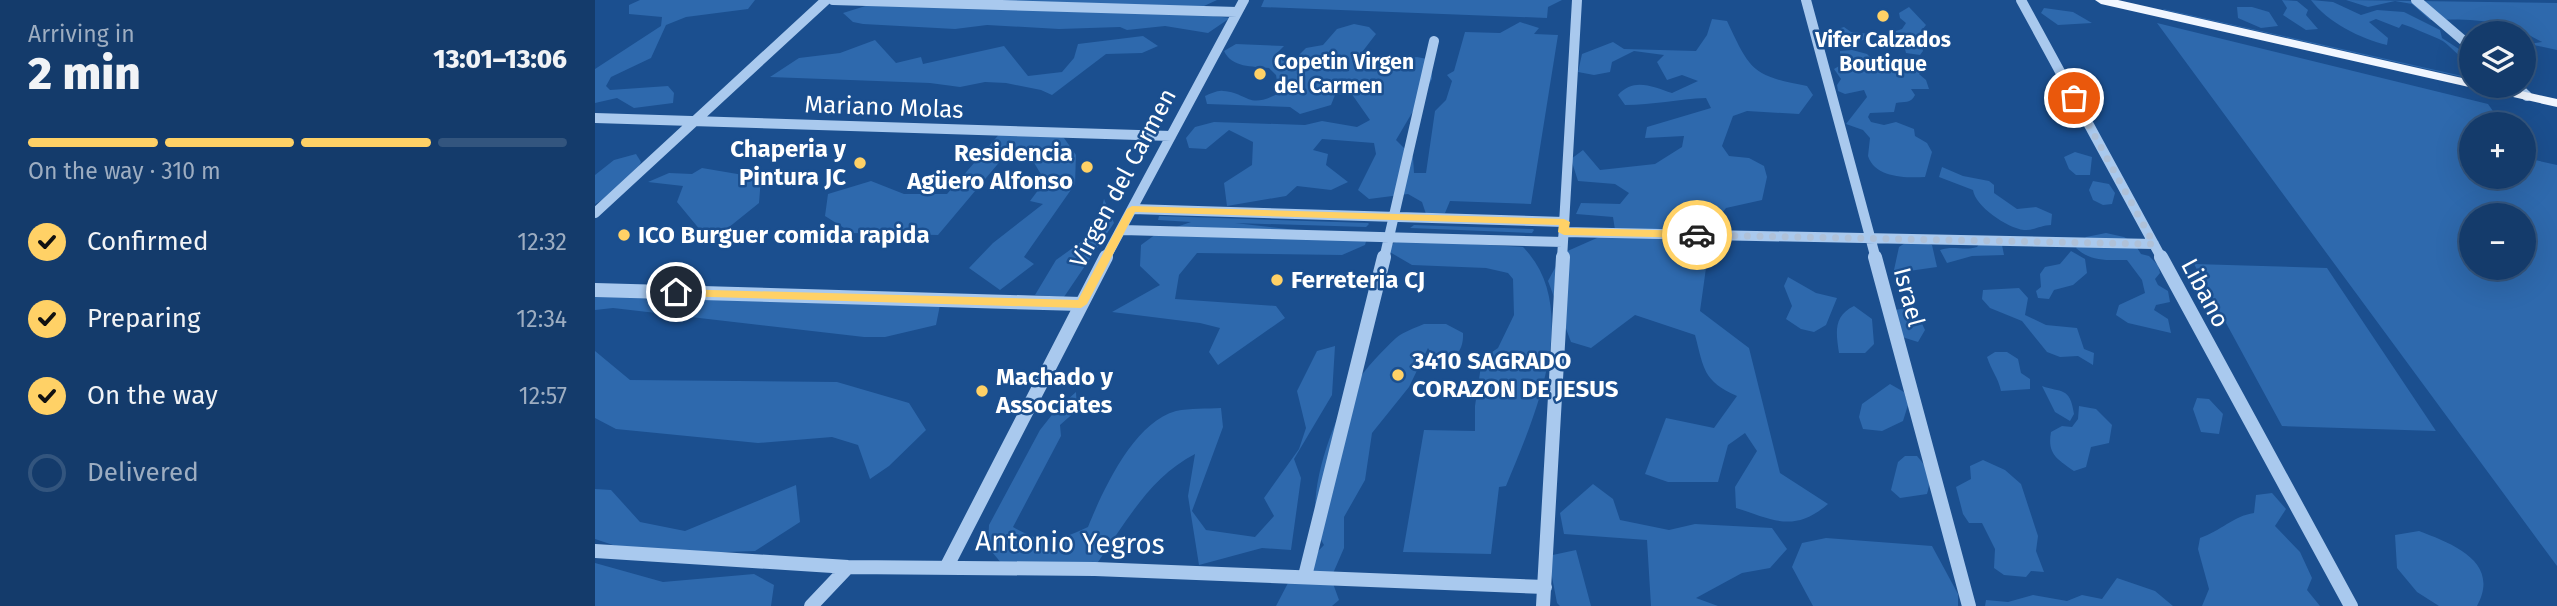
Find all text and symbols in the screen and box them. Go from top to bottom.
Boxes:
marker: Vifer Calzados Boutique [1875,8,1891,24]
text: Arriving in [28,20,135,48]
map controls [2459,21,2536,280]
button: layers [2459,21,2536,98]
place label: Vifer Calzados Boutique [1814,27,1951,77]
text: 13:01–13:06 [433,44,567,75]
text: 2 min [28,46,141,101]
place label: Copetin Virgen del Carmen [1274,49,1414,99]
marker: Copetin Virgen del Carmen [1252,66,1268,82]
pin [2044,68,2104,128]
icon: bag [2055,79,2093,117]
street label: Virgen del Carmen [1064,84,1182,272]
street label: Mariano Molas [804,90,964,124]
button: + [2459,112,2536,189]
place label: Chaperia y Pintura JC [730,135,847,191]
place label: Residencia Agüero Alfonso [906,139,1073,195]
marker: Chaperia y Pintura JC [852,155,868,171]
text: On the way · 310 m [28,157,221,185]
marker: Residencia Agüero Alfonso [1079,159,1095,175]
courier [1662,200,1732,270]
button: − [2459,203,2536,280]
icon: car [1678,216,1716,254]
place label: ICO Burguer comida rapida [638,221,930,249]
icon: check [28,223,66,261]
text: Confirmed [87,226,208,257]
marker: ICO Burguer comida rapida [616,227,632,243]
text: 12:32 [517,228,567,256]
street label: Libano [2175,254,2235,332]
pin [646,262,706,322]
street label: Israel [1888,264,1930,330]
place label: Ferreteria CJ [1291,266,1425,294]
marker: Ferreteria CJ [1269,272,1285,288]
icon: home [657,273,695,311]
icon: check [28,300,66,338]
text: Preparing [87,303,200,334]
text: 12:34 [516,305,567,333]
place label: 3410 SAGRADO CORAZON DE JESUS [1411,347,1619,403]
place label: Machado y Associates [995,363,1114,419]
marker: 3410 SAGRADO CORAZON DE JESUS [1390,367,1406,383]
icon: check [28,377,66,415]
text: On the way [87,380,218,411]
text: 12:57 [519,382,567,410]
marker: Machado y Associates [974,383,990,399]
text: Delivered [87,457,199,488]
street label: Antonio Yegros [975,524,1165,561]

